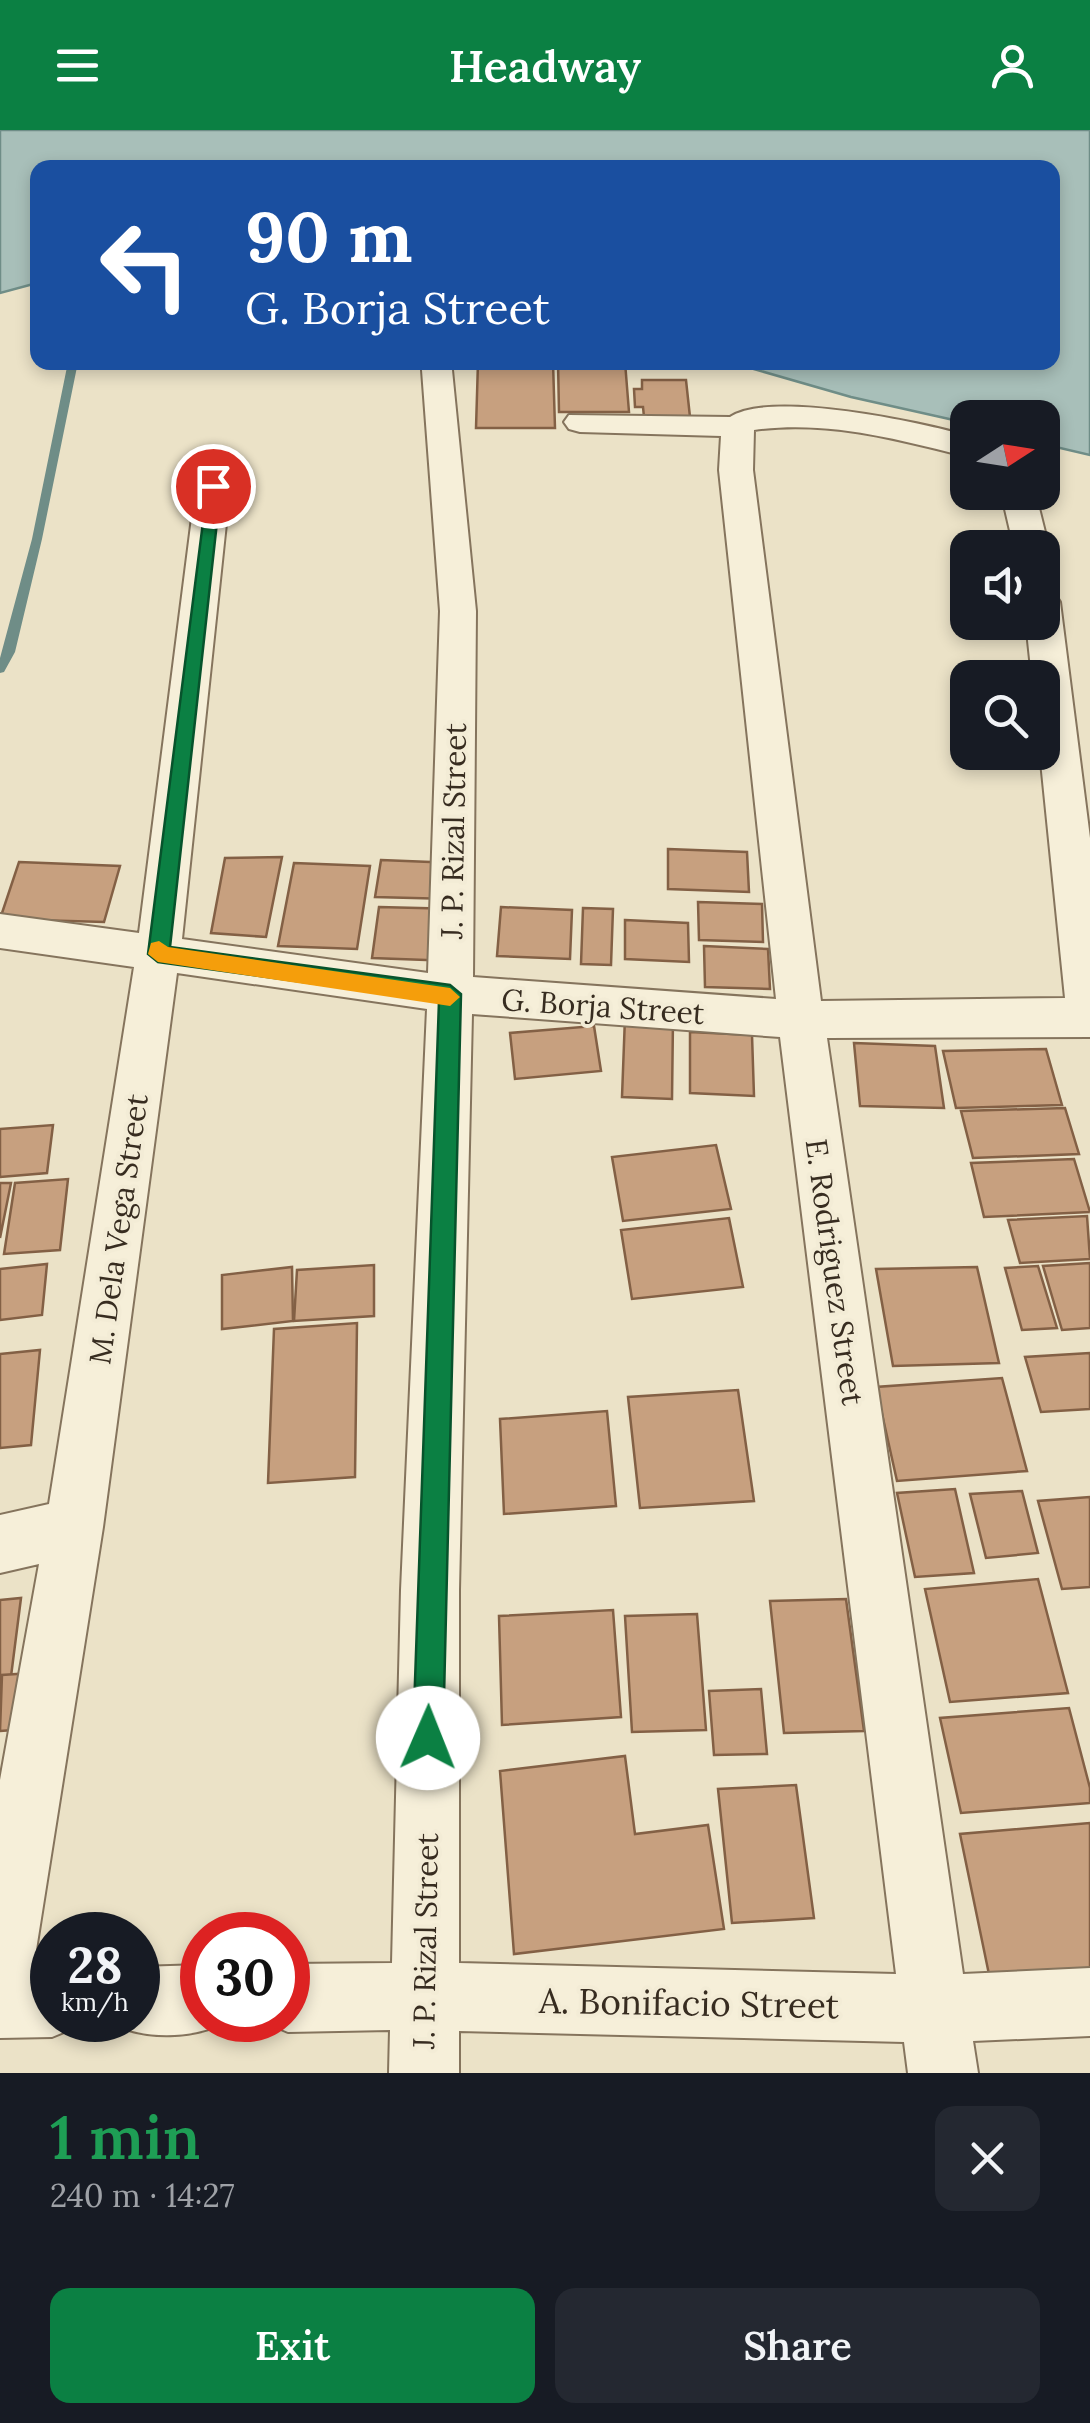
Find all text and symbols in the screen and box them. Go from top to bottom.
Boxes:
text: Headway [449,37,641,94]
icon: menu [50,38,105,93]
icon: person [985,38,1040,93]
text: 90 m [245,192,413,281]
icon: left [80,200,210,330]
text: G. Borja Street [245,279,550,336]
north arrow [950,400,1060,510]
map controls [950,400,1060,770]
pin [171,444,256,529]
icon: arrive [186,459,241,514]
button: sound [950,530,1060,640]
button: search [950,660,1060,770]
street label: J. P. Rizal Street [432,722,474,940]
street label: G. Borja Street [500,980,706,1033]
street label: M. Dela Vega Street [80,1091,157,1367]
street label: E. Rodriguez Street [797,1136,873,1408]
position arrow [376,1686,480,1790]
street label: J. P. Rizal Street [404,1832,446,2050]
speed limit sign: 30 [180,1912,310,2042]
text: 28 [67,1933,123,1997]
street label: A. Bonifacio Street [537,1978,840,2028]
text: km/h [61,1986,129,2018]
text: 1 min [50,2099,200,2175]
button: close [935,2106,1040,2211]
text: 240 m · 14:27 [50,2175,234,2216]
button: Exit [50,2288,535,2403]
button: Share [555,2288,1040,2403]

